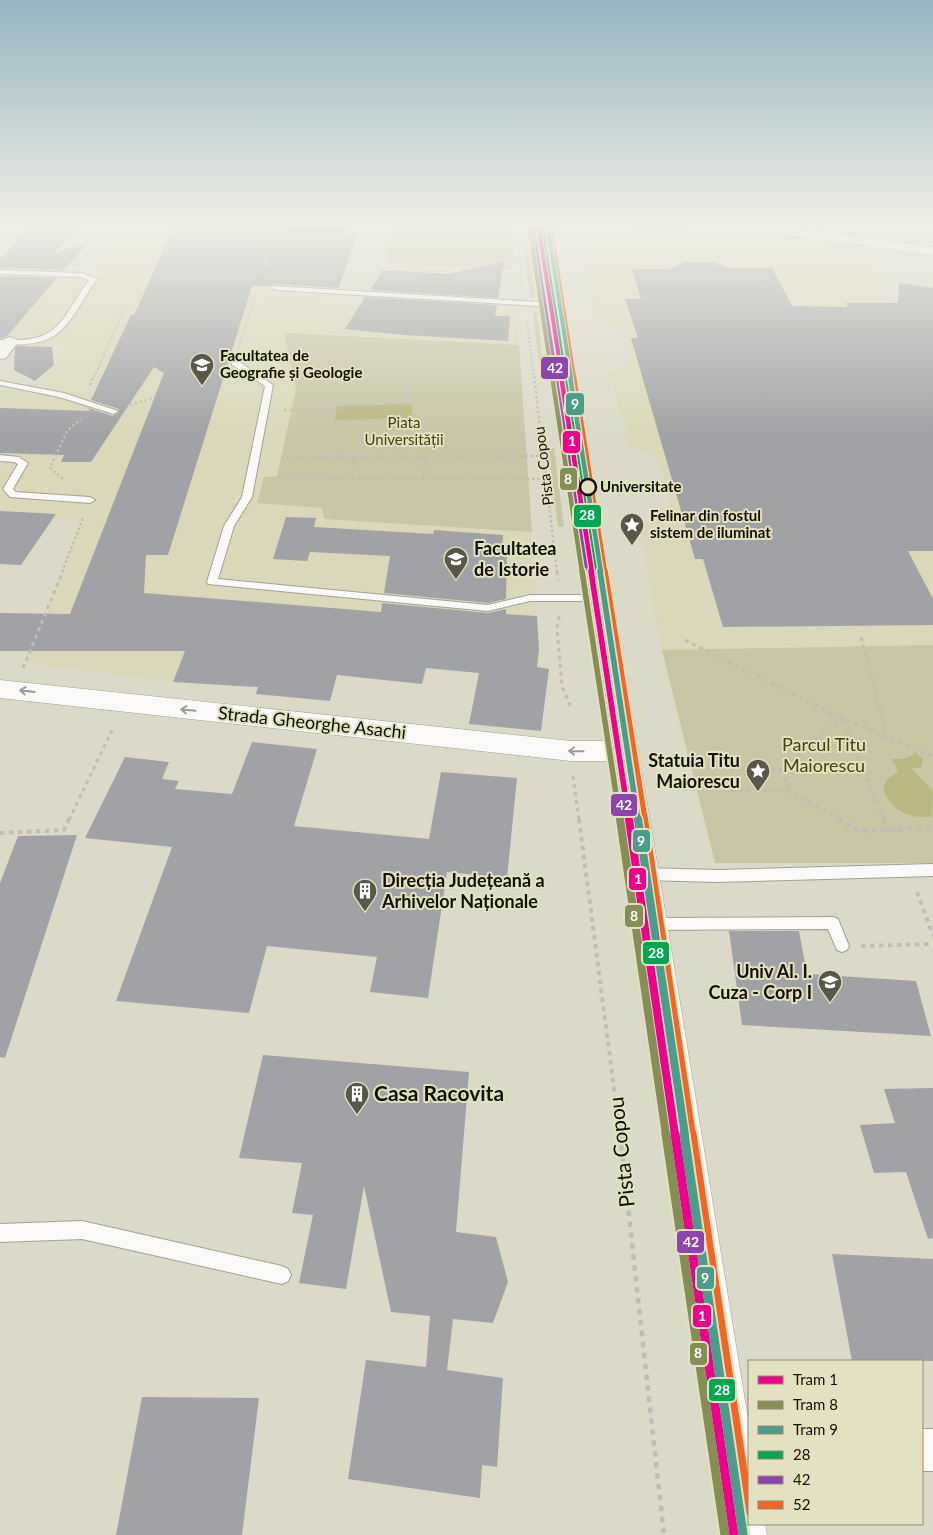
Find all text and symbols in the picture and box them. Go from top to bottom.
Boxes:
place label: Facultatea de Geografie și Geologie [220,346,362,381]
school or university icon: Facultatea de Geografie și Geologie [189,352,215,386]
line badge: 42 [540,356,569,380]
text: 42 [547,359,563,376]
line badge: 9 [565,392,585,416]
text: 9 [571,395,579,412]
park label: Piata Universității [364,413,444,448]
street label: Pista Copou [529,426,557,507]
line badge: 1 [562,430,581,454]
text: 1 [568,432,576,449]
line badge: 8 [559,467,578,491]
text: 8 [564,470,572,487]
place label: Universitate [600,477,681,495]
marker: Universitate [579,478,597,496]
line badge: 28 [573,504,602,528]
text: 28 [579,506,595,523]
place label: Felinar din fostul sistem de iluminat [650,506,771,541]
place icon: Felinar din fostul sistem de iluminat [619,512,645,546]
place label: Facultatea de Istorie [474,537,557,580]
school or university icon: Facultatea de Istorie [443,546,469,580]
one-way arrow [19,686,35,696]
street label: Strada Gheorghe Asachi [217,701,407,743]
one-way arrow [180,705,196,715]
park label: Parcul Titu Maiorescu [782,733,866,776]
one-way arrow [568,746,584,755]
place label: Statuia Titu Maiorescu [648,749,740,792]
place icon: Statuia Titu Maiorescu [745,758,771,792]
line badge: 42 [610,793,638,817]
text: 42 [616,796,632,813]
line badge: 9 [632,829,651,853]
text: 9 [637,832,645,849]
line badge: 1 [628,867,647,891]
place label: Direcția Județeană a Arhivelor Naționale [381,869,545,912]
text: 1 [634,870,642,887]
building icon: Direcția Județeană a Arhivelor Naționale [352,878,378,912]
line badge: 8 [624,904,644,928]
text: 8 [630,907,638,924]
line badge: 28 [642,941,670,965]
text: 28 [648,944,664,961]
place label: Univ Al. I. Cuza - Corp I [708,960,812,1003]
school or university icon: Univ Al. I. Cuza - Corp I [817,969,843,1003]
place label: Casa Racovita [374,1080,504,1105]
building icon: Casa Racovita [344,1081,370,1115]
street label: Pista Copou [602,1096,639,1209]
line badge: 42 [676,1230,705,1254]
text: 42 [683,1233,699,1250]
line badge: 9 [696,1266,715,1290]
text: 9 [701,1269,709,1286]
line badge: 1 [692,1304,712,1328]
text: 1 [698,1307,706,1324]
line badge: 8 [689,1342,708,1366]
text: 8 [694,1344,702,1361]
legend [748,1360,923,1525]
text: Tram 1 [793,1370,838,1388]
line badge: 28 [708,1378,736,1402]
text: 28 [714,1381,730,1398]
text: Tram 8 [793,1395,838,1413]
text: Tram 9 [793,1420,838,1438]
text: 28 [793,1445,810,1463]
text: 42 [793,1470,810,1488]
text: 52 [793,1495,810,1513]

